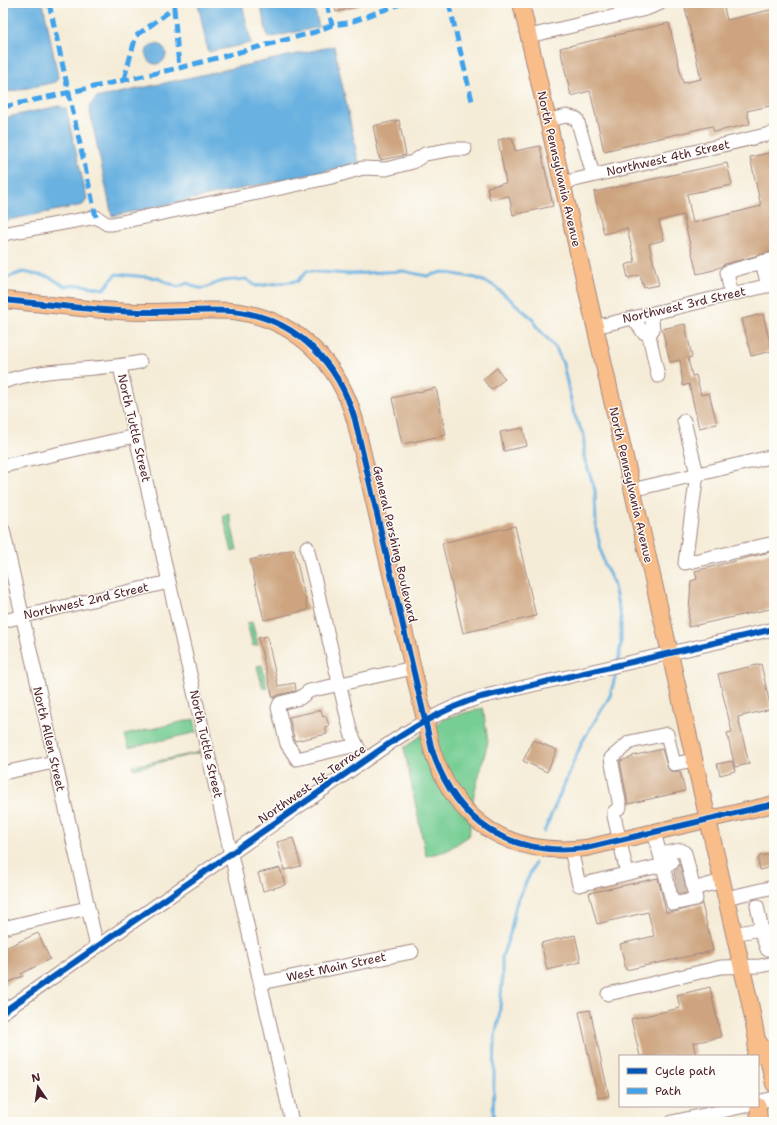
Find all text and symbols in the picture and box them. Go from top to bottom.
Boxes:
street label: North Pennsylvania Avenue [533,89,585,249]
street label: Northwest 4th Street [605,136,731,180]
street label: Northwest 3rd Street [621,283,747,327]
street label: North Tuttle Street [114,372,154,484]
street label: North Pennsylvania Avenue [605,405,657,565]
street label: General Pershing Boulevard [369,464,421,624]
street label: Northwest 2nd Street [22,579,150,623]
street label: North Allen Street [29,685,69,793]
street label: North Tuttle Street [186,688,226,800]
street label: Northwest 1st Terrace [255,741,369,827]
street label: West Main Street [285,949,387,985]
legend [619,1055,759,1107]
text: Cycle path [655,1063,716,1079]
north arrow [18,1067,58,1107]
text: N [30,1069,42,1086]
text: Path [655,1083,681,1099]

